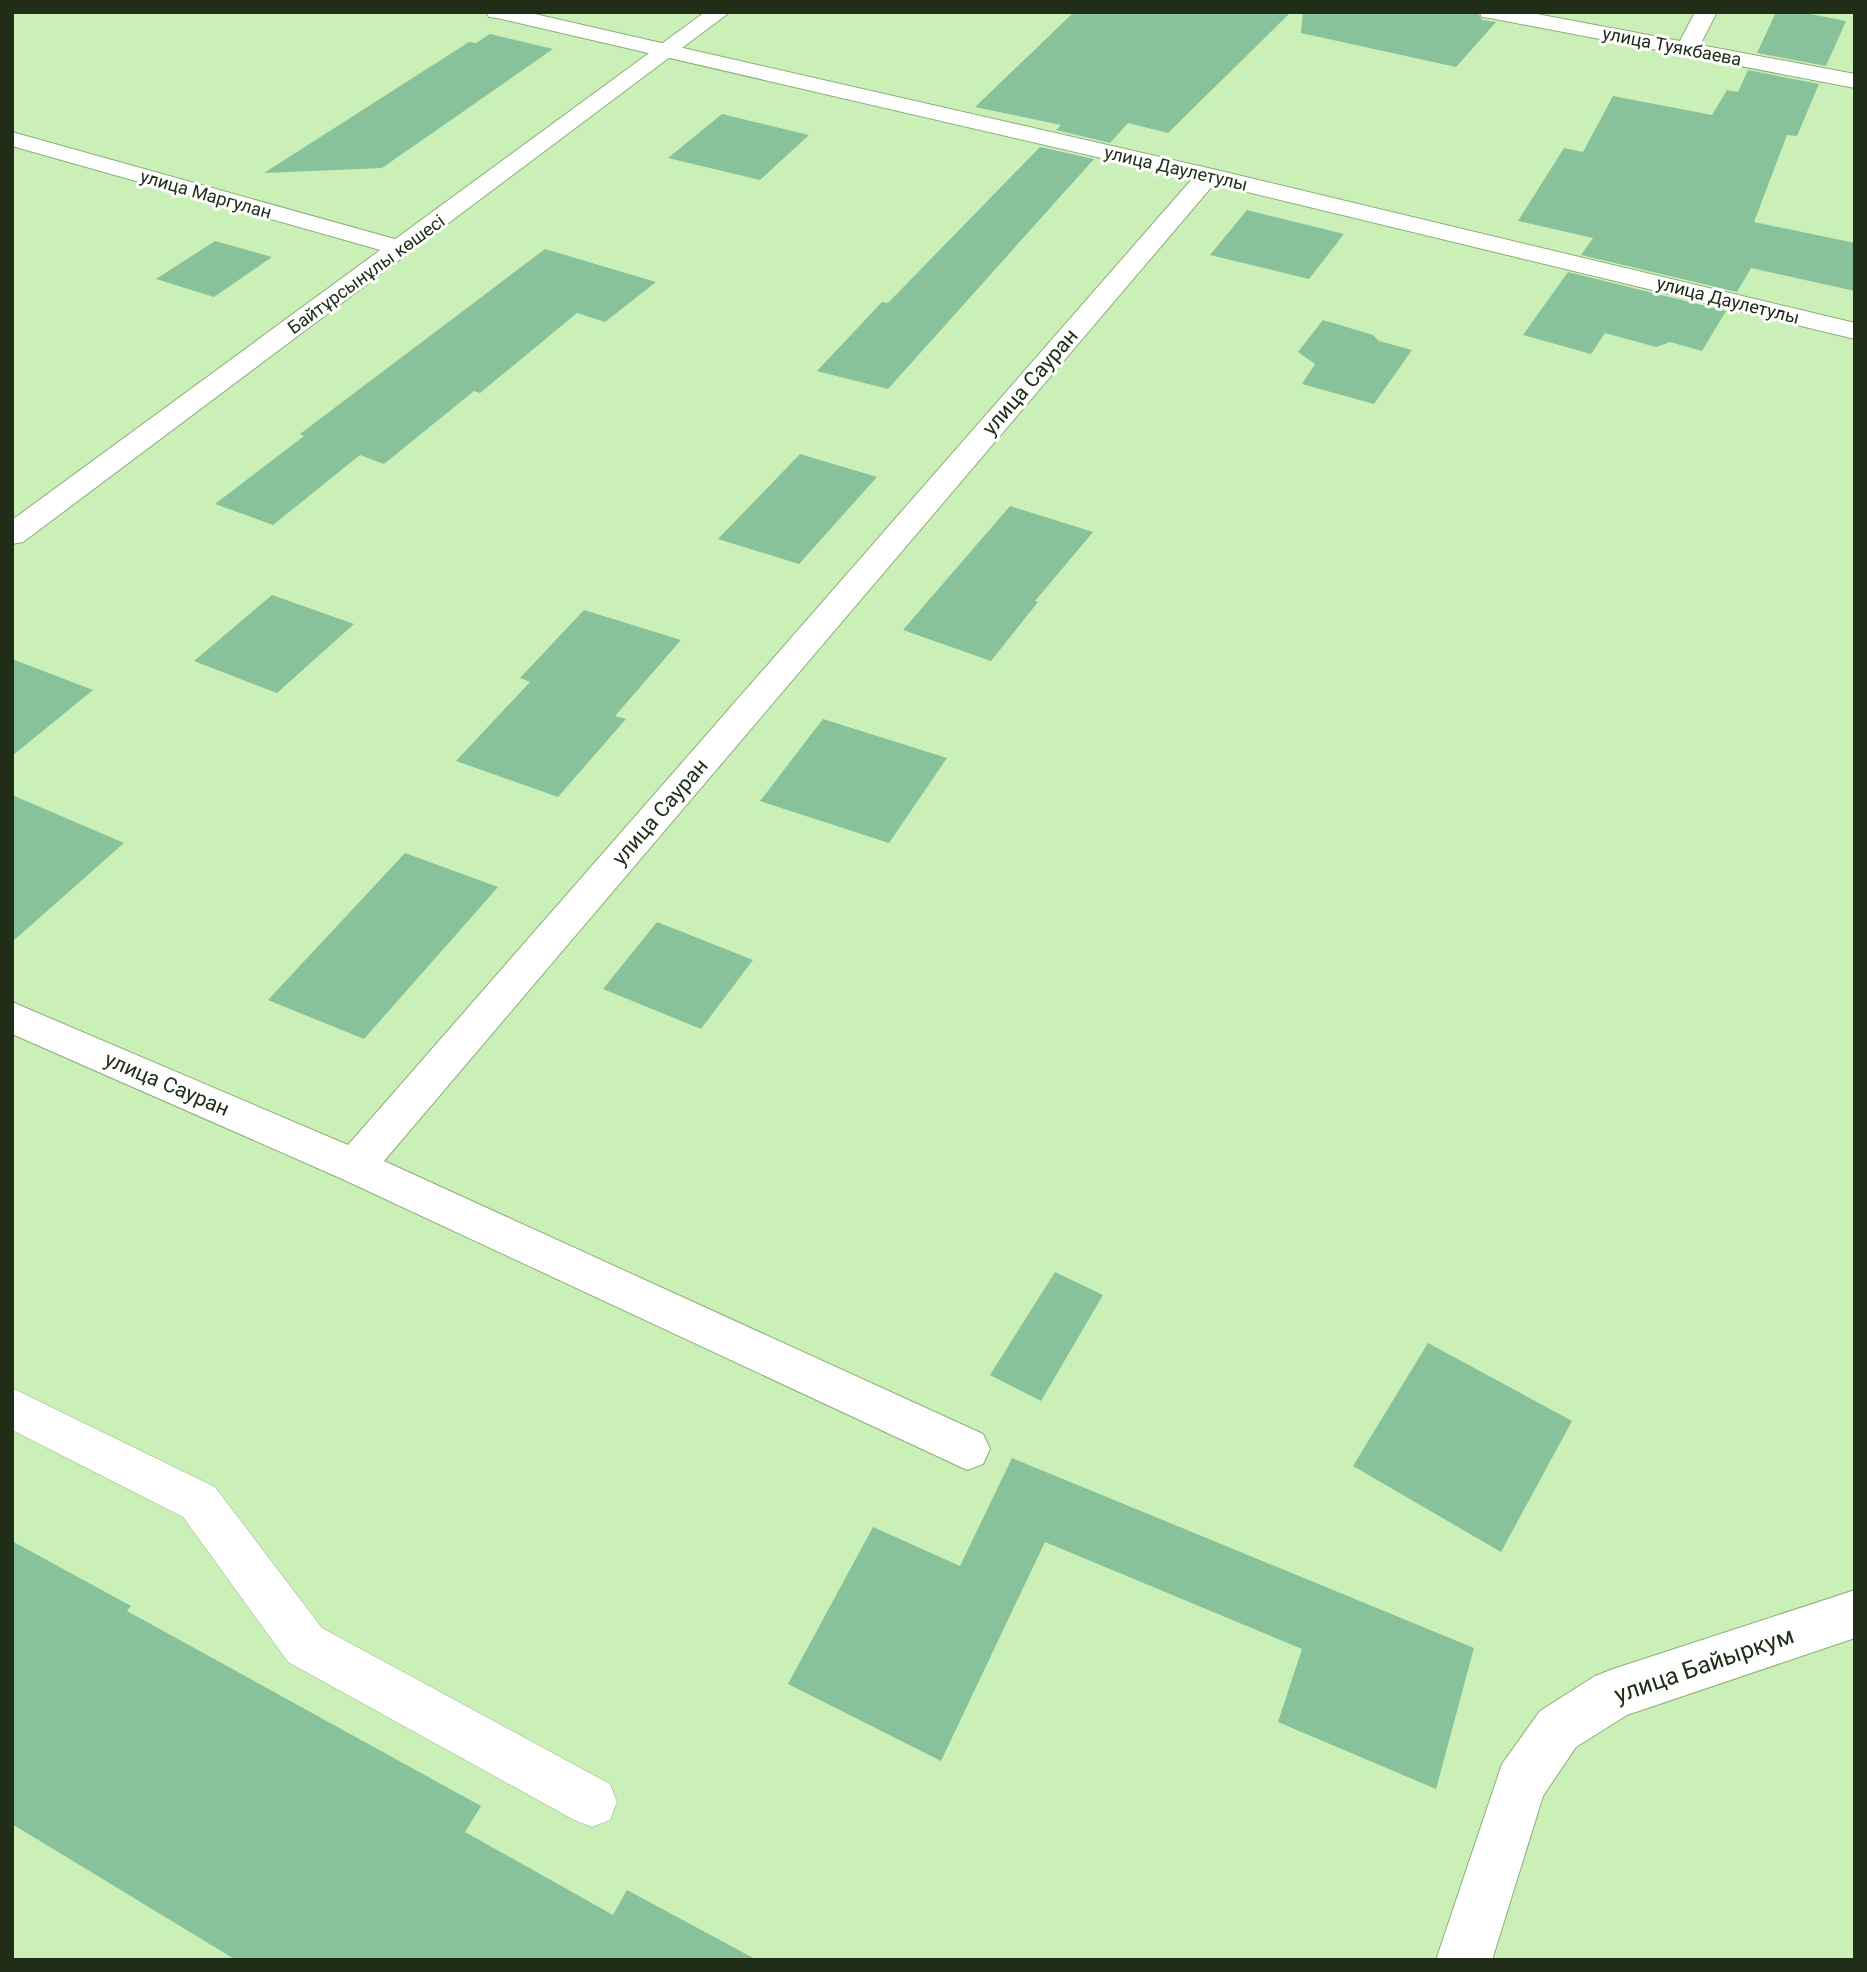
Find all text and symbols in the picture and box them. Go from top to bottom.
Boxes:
street label: улица Туякбаева [1601,22,1743,70]
street label: улица Даулетулы [1102,141,1250,195]
street label: улица Маргулан [138,165,274,223]
street label: Байтұрсынұлы көшесі [283,210,449,338]
street label: улица Даулетулы [1654,272,1802,328]
street label: улица Сауран [977,324,1083,440]
street label: улица Сауран [607,754,713,870]
street label: улица Сауран [101,1047,233,1121]
street label: улица Байыркум [1611,1621,1797,1709]

